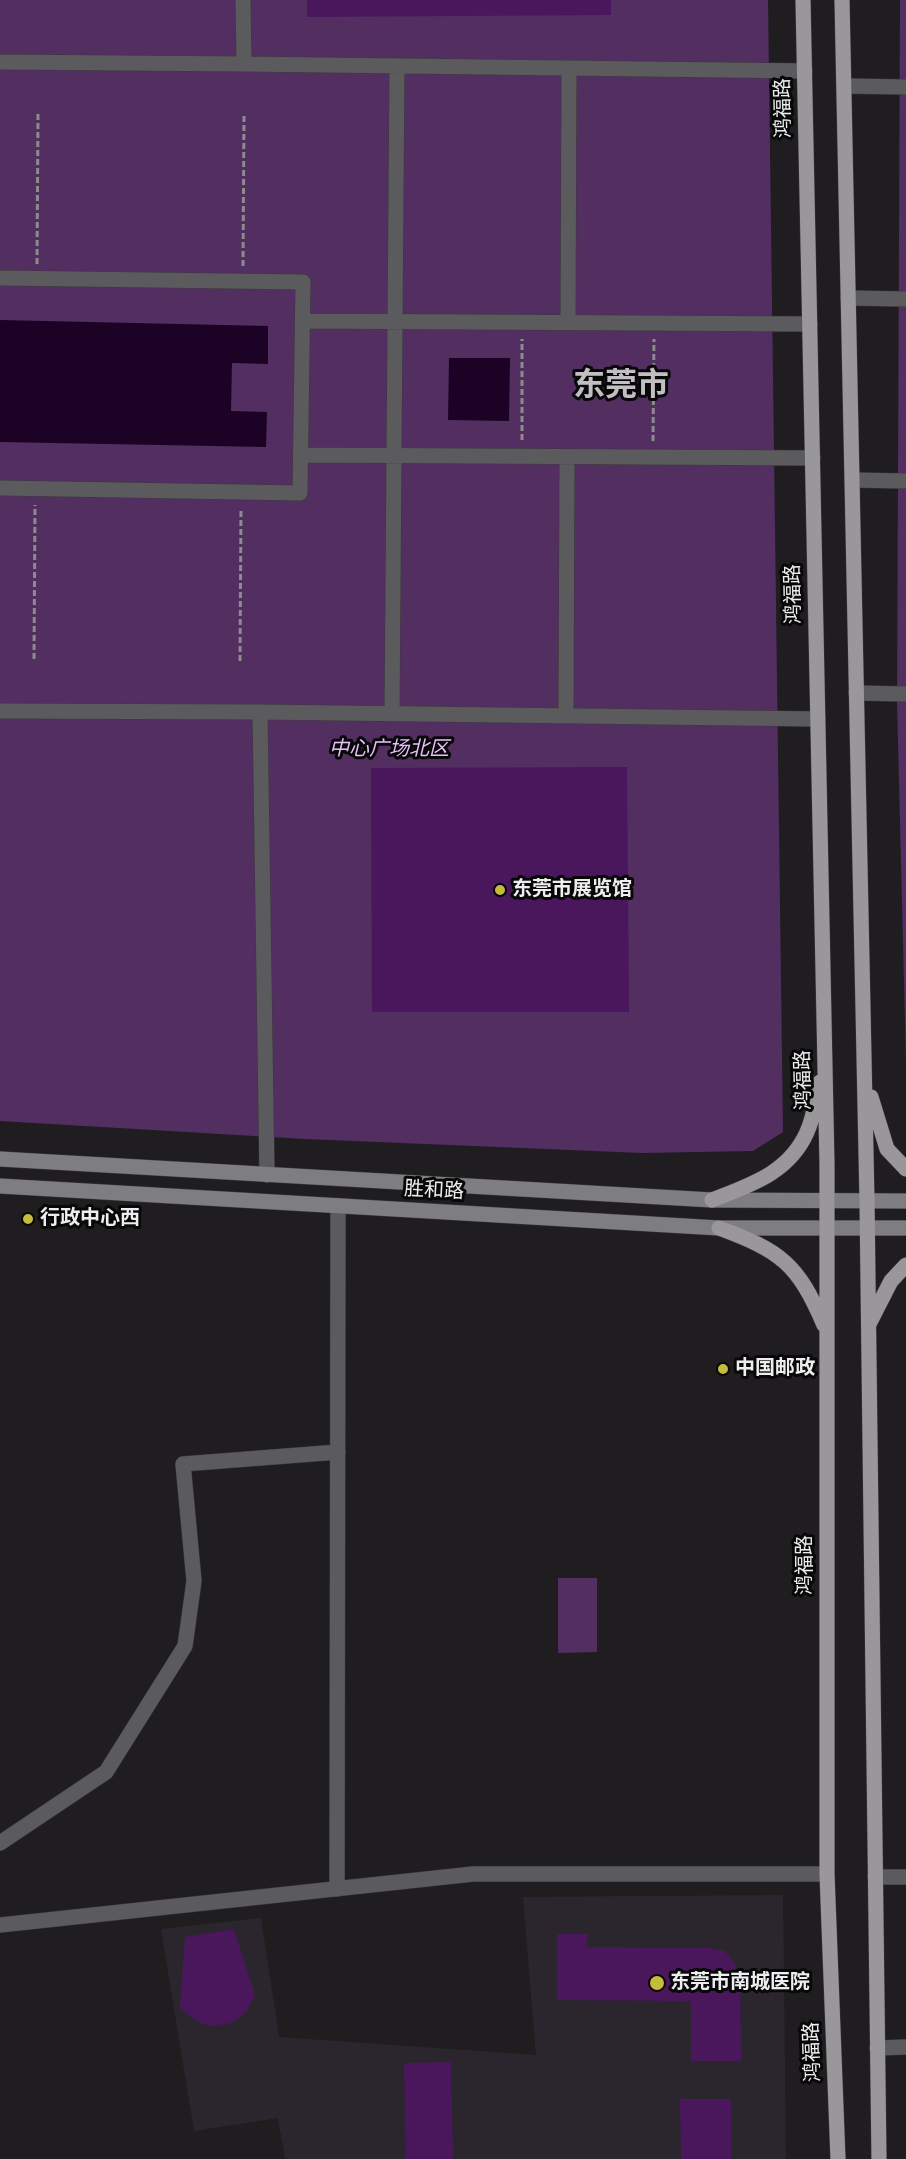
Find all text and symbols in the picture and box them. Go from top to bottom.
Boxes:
street label: 鸿福路 [771,78,797,138]
district label: 东莞市 [573,368,669,406]
street label: 鸿福路 [781,564,807,624]
park label: 中心广场北区 [329,738,449,762]
place label: 东莞市展览馆 [512,878,632,902]
marker: 东莞市展览馆 [493,883,507,897]
street label: 鸿福路 [791,1050,817,1110]
street label: 胜和路 [403,1177,465,1205]
place label: 行政中心西 [40,1207,140,1231]
marker: 行政中心西 [21,1212,35,1226]
place label: 中国邮政 [735,1357,815,1381]
marker: 中国邮政 [716,1362,730,1376]
street label: 鸿福路 [794,1535,818,1595]
place label: 东莞市南城医院 [670,1971,810,1995]
marker: 东莞市南城医院 [648,1974,666,1992]
street label: 鸿福路 [800,2022,826,2082]

